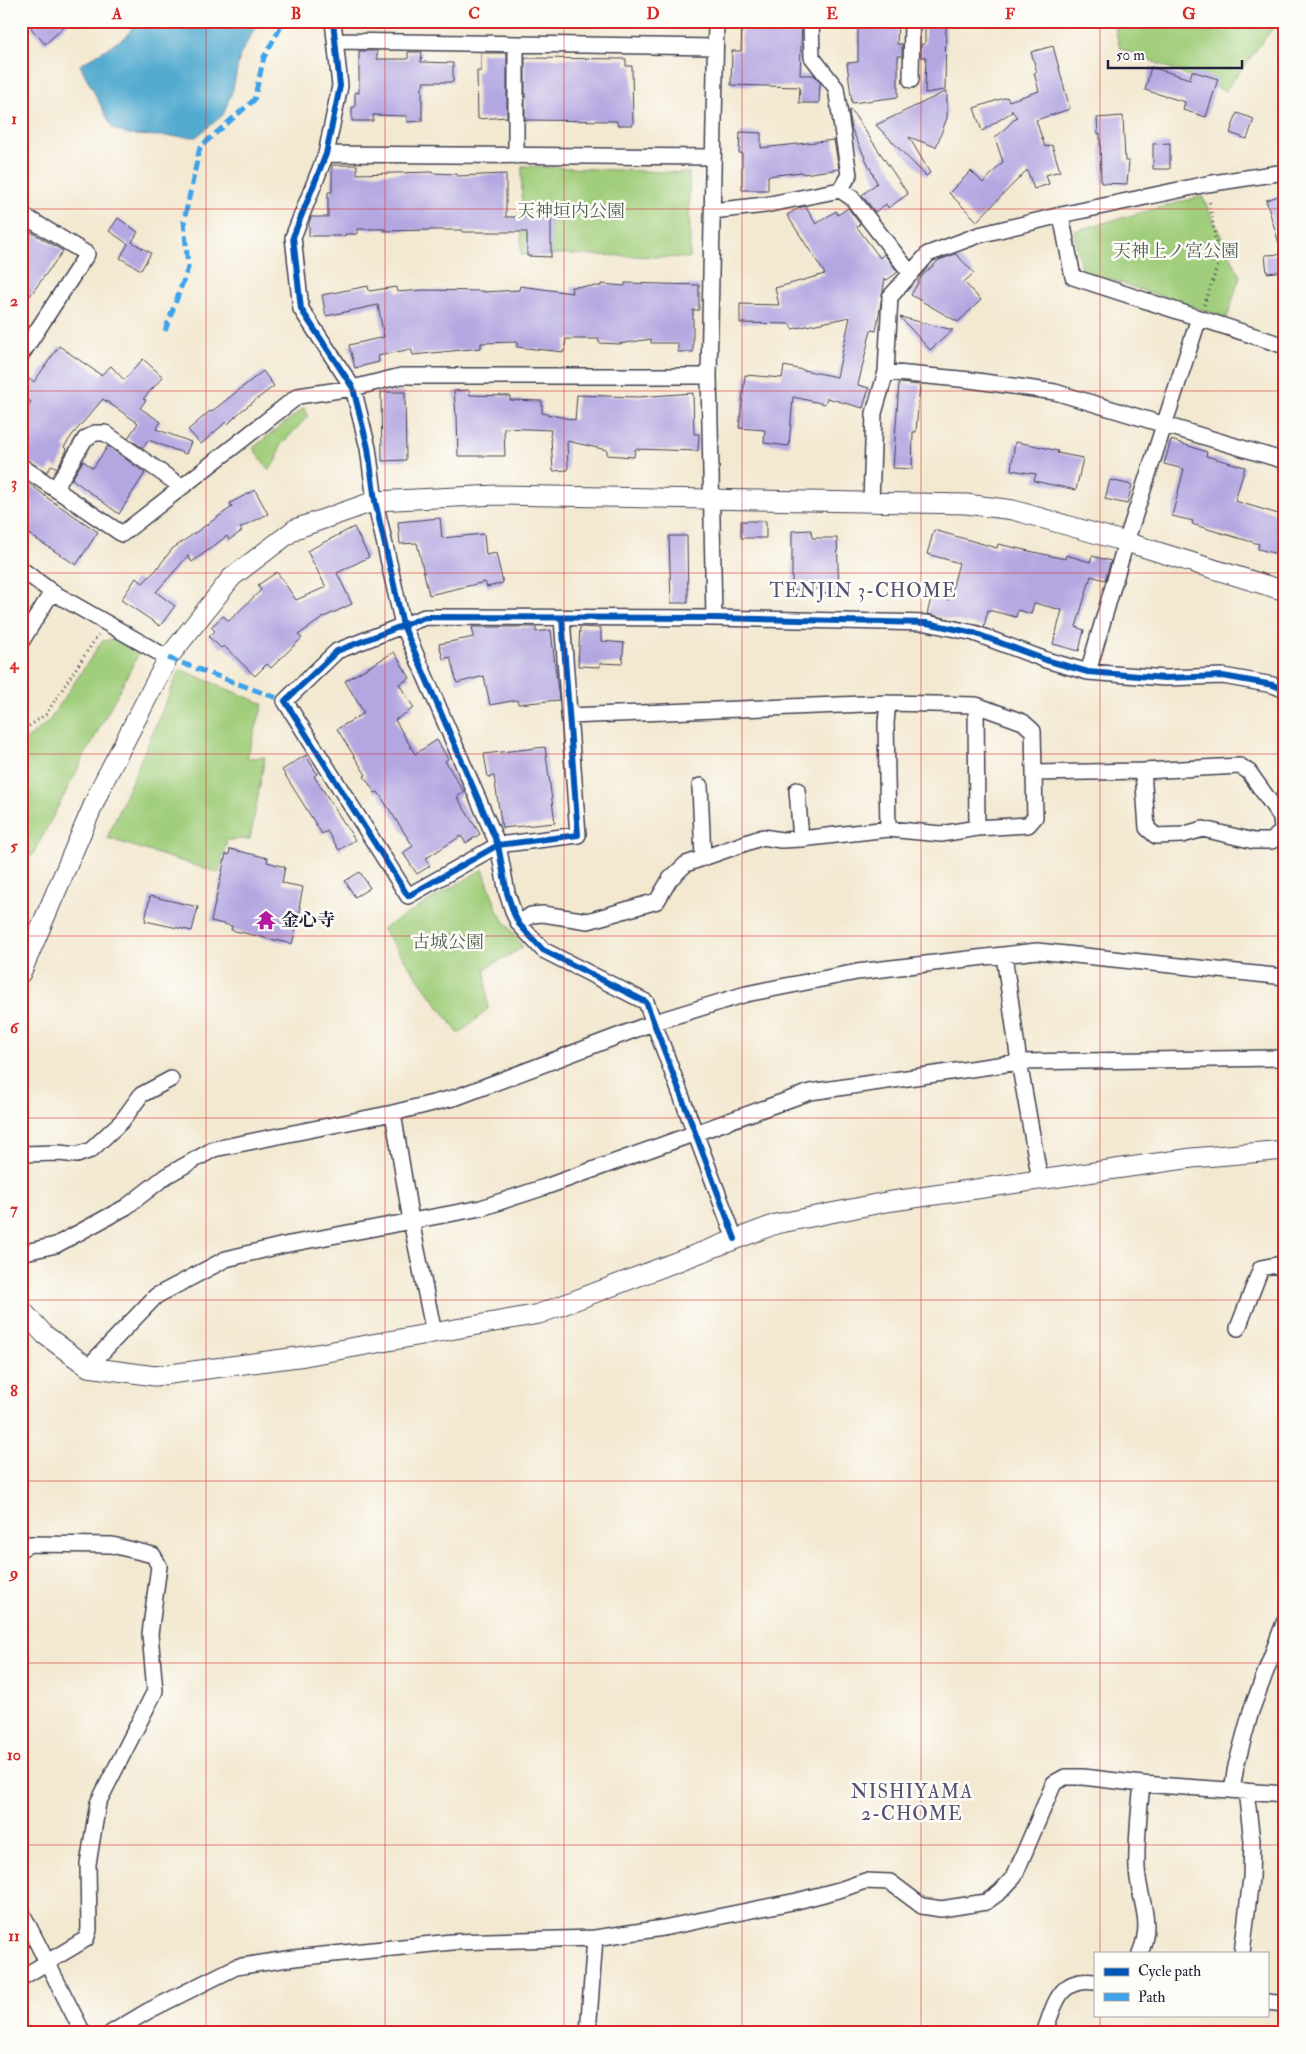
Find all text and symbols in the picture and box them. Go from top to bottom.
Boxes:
text: A [111,4,123,24]
text: B [291,4,301,24]
text: C [468,4,480,24]
text: D [646,4,660,24]
text: E [826,4,838,24]
text: F [1005,4,1015,24]
text: G [1182,4,1196,24]
scale bar [1108,38,1242,70]
text: 50 m [1116,46,1145,65]
text: 1 [11,109,17,129]
park label: 天神垣内公園 [517,200,625,223]
park label: 天神上ノ宮公園 [1113,240,1239,263]
text: 2 [10,291,18,311]
text: 3 [11,473,17,493]
district label: TENJIN 3-CHOME [769,579,957,603]
text: 4 [9,654,20,674]
text: 5 [10,836,18,856]
temple icon: 金心寺 [255,909,277,931]
place label: 金心寺 [281,909,335,932]
park label: 古城公園 [412,931,484,954]
text: 6 [10,1018,20,1038]
text: 7 [10,1199,18,1219]
text: 8 [10,1381,18,1401]
text: 9 [8,1563,18,1583]
text: 10 [7,1745,21,1765]
district label: NISHIYAMA 2-CHOME [851,1780,973,1826]
text: 11 [8,1926,20,1946]
legend [1094,1952,1268,2016]
text: Cycle path [1138,1962,1201,1982]
text: Path [1138,1988,1165,2007]

